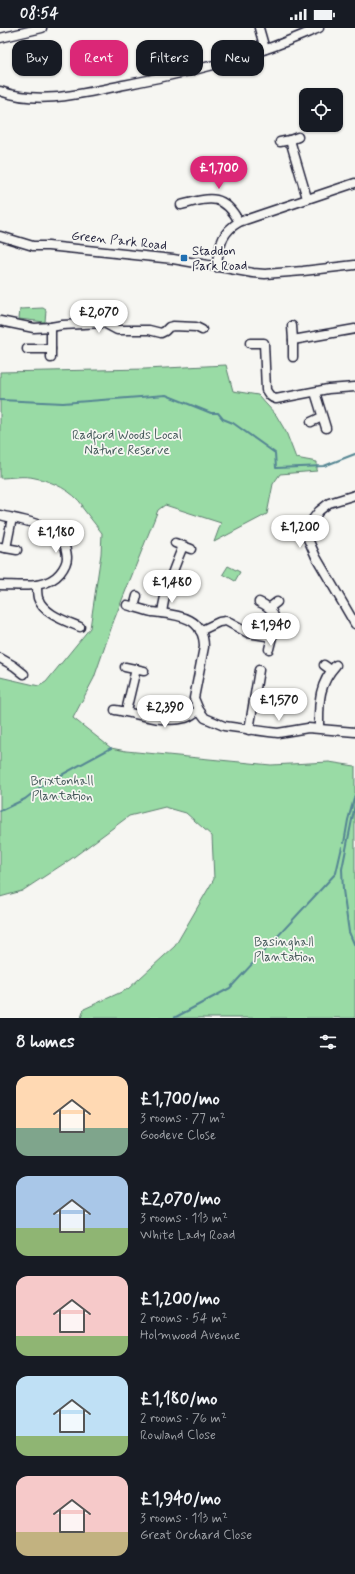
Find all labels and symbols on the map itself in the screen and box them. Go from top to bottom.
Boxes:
pin: £1,700 [186,156,252,190]
street label: Green Park Road [70,228,168,254]
place label: Staddon Park Road [192,243,247,275]
marker: Staddon Park Road [179,253,189,263]
pin: £2,070 [66,300,132,334]
park label: Radford Woods Local Nature Reserve [72,427,182,459]
pin: £1,200 [267,515,333,549]
pin: £1,180 [23,520,89,554]
pin: £1,480 [139,570,205,604]
pin: £1,940 [238,613,304,647]
pin: £1,570 [246,688,312,722]
pin: £2,390 [132,695,198,729]
park label: Brixtonhall Plantation [30,773,94,805]
park label: Basinghall Plantation [253,934,315,966]

